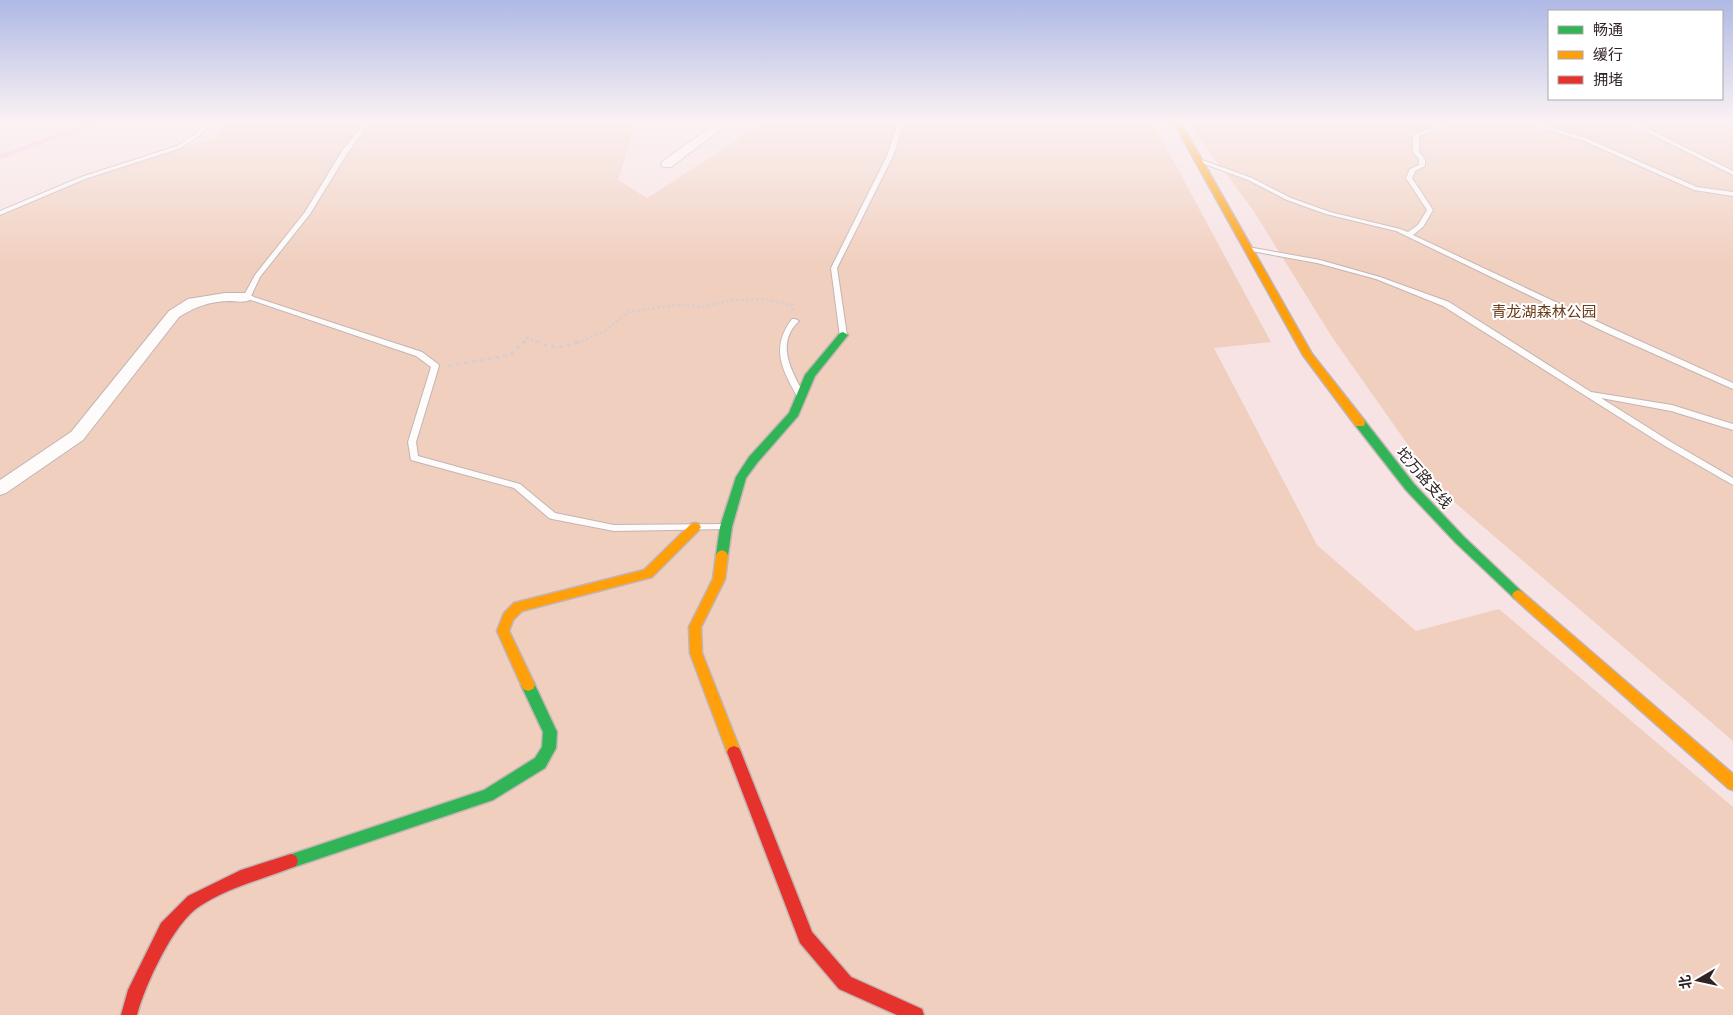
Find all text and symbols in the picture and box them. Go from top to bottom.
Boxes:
legend [1548,10,1723,100]
text: 畅通 [1593,19,1623,40]
text: 缓行 [1593,44,1623,65]
text: 拥堵 [1593,69,1623,90]
park label: 青龙湖森林公园 [1491,301,1597,322]
street label: 坨万路支线 [1392,442,1457,513]
north arrow [1673,955,1723,1005]
text: 北 [1674,974,1696,991]

